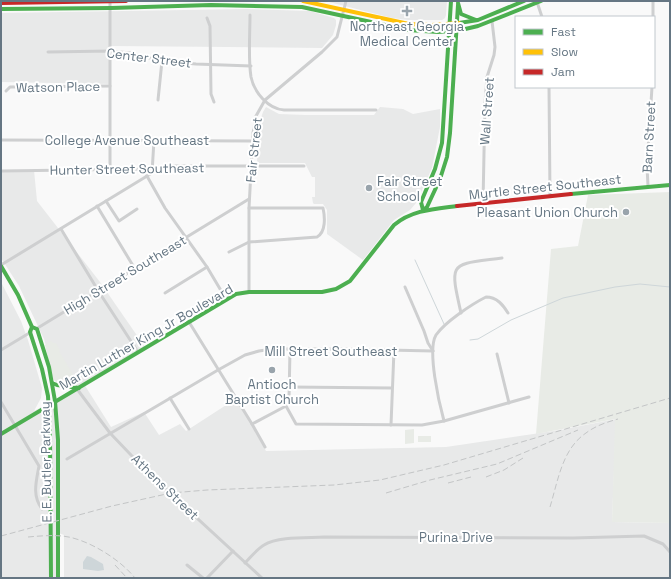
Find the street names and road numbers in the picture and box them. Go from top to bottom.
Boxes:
street label: Center Street [106,44,192,72]
street label: Wall Street [476,76,498,146]
street label: Watson Place [16,78,100,96]
street label: Barn Street [639,101,659,173]
street label: Fair Street [242,117,266,183]
street label: College Avenue Southeast [45,132,209,149]
street label: Hunter Street Southeast [49,159,205,179]
street label: Myrtle Street Southeast [468,171,622,203]
street label: High Street Southeast [61,232,189,318]
street label: Martin Luther King Jr Boulevard [56,280,236,394]
street label: Mill Street Southeast [265,343,397,360]
street label: E. E. Butler Parkway [36,401,56,523]
street label: Athens Street [128,450,202,524]
street label: Purina Drive [419,529,493,546]

